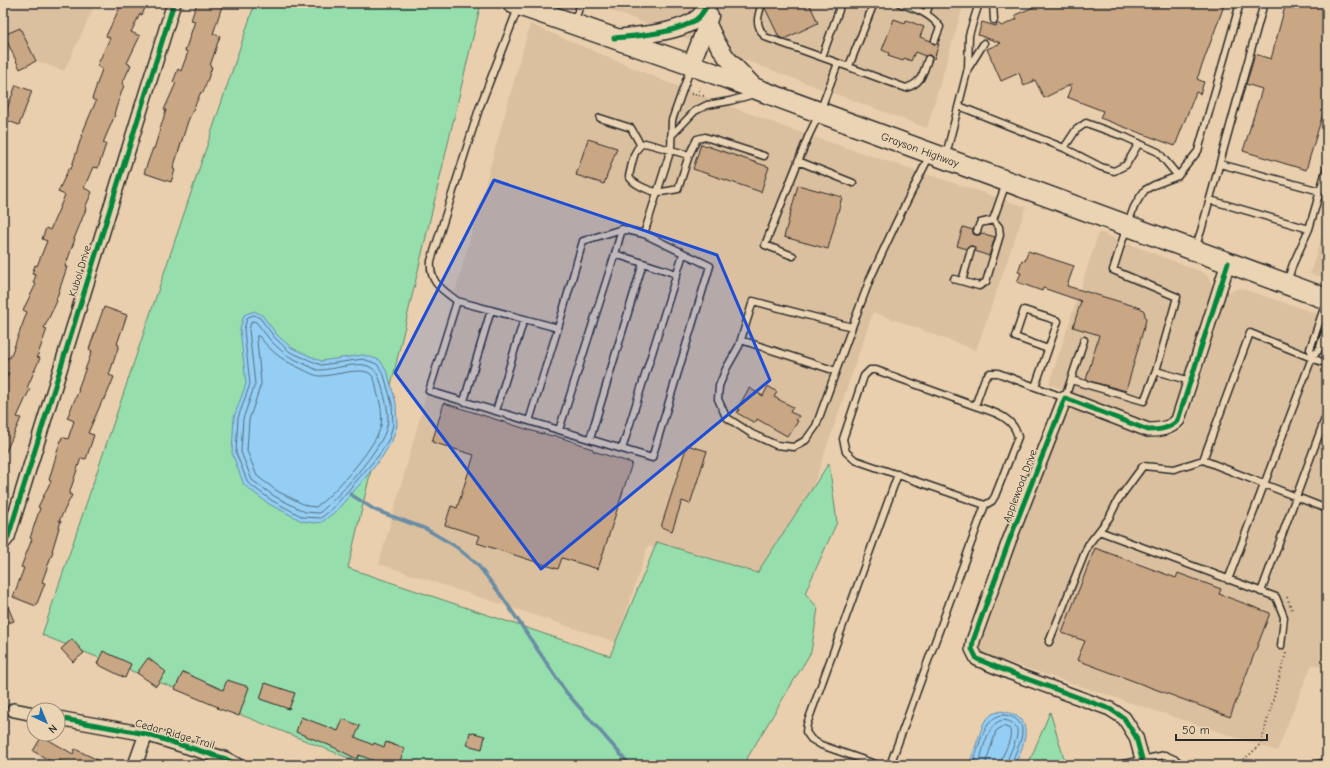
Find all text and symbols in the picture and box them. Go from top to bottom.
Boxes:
street label: Grayson Highway [879,130,961,170]
street label: Kubol Drive [66,243,94,298]
street label: Applewood Drive [1000,447,1040,524]
north arrow [26,702,66,742]
street label: Cedar Ridge Trail [134,716,216,752]
scale bar [1176,716,1267,742]
text: N [45,722,60,736]
text: 50 m [1182,723,1210,737]

